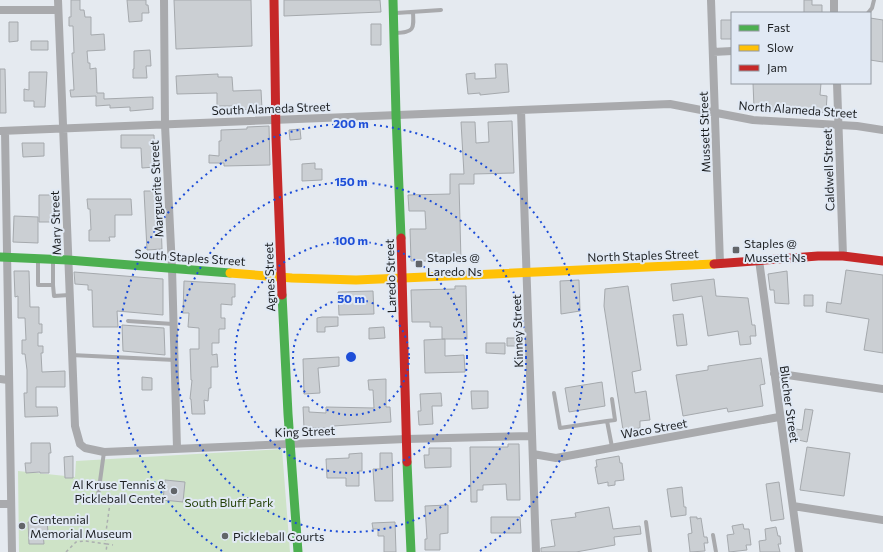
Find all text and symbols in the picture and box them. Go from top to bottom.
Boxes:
legend [731,12,871,84]
text: Fast [767,20,790,34]
text: Slow [767,40,794,54]
text: Jam [767,60,787,75]
street label: Mussett Street [696,91,712,173]
street label: North Alameda Street [738,98,858,120]
street label: South Alameda Street [211,99,331,117]
text: 200 m [333,116,369,130]
street label: Caldwell Street [820,128,836,211]
street label: Marguerite Street [146,140,166,238]
text: 150 m [334,174,368,188]
street label: Mary Street [47,190,63,256]
text: 100 m [334,233,368,247]
place label: Staples @ Mussett Ns [744,236,806,264]
street label: Laredo Street [382,239,398,313]
street label: Agnes Street [261,242,277,312]
marker: Staples @ Mussett Ns [731,245,741,255]
street label: South Staples Street [134,246,246,268]
street label: North Staples Street [587,246,699,264]
place label: Staples @ Laredo Ns [427,250,482,278]
marker: Staples @ Laredo Ns [414,259,424,269]
text: 50 m [337,291,365,305]
street label: Kinney Street [509,294,525,368]
centre of rings [344,350,358,364]
street label: Blucher Street [778,365,802,443]
street label: Waco Street [620,415,688,441]
street label: King Street [274,423,336,439]
place label: Al Kruse Tennis & Pickleball Center [72,477,166,505]
marker: Al Kruse Tennis & Pickleball Center [169,486,179,496]
park label: South Bluff Park [184,495,274,509]
place label: Centennial Memorial Museum [30,512,132,540]
marker: Centennial Memorial Museum [17,521,27,531]
place label: Pickleball Courts [233,529,324,543]
marker: Pickleball Courts [220,531,230,541]

